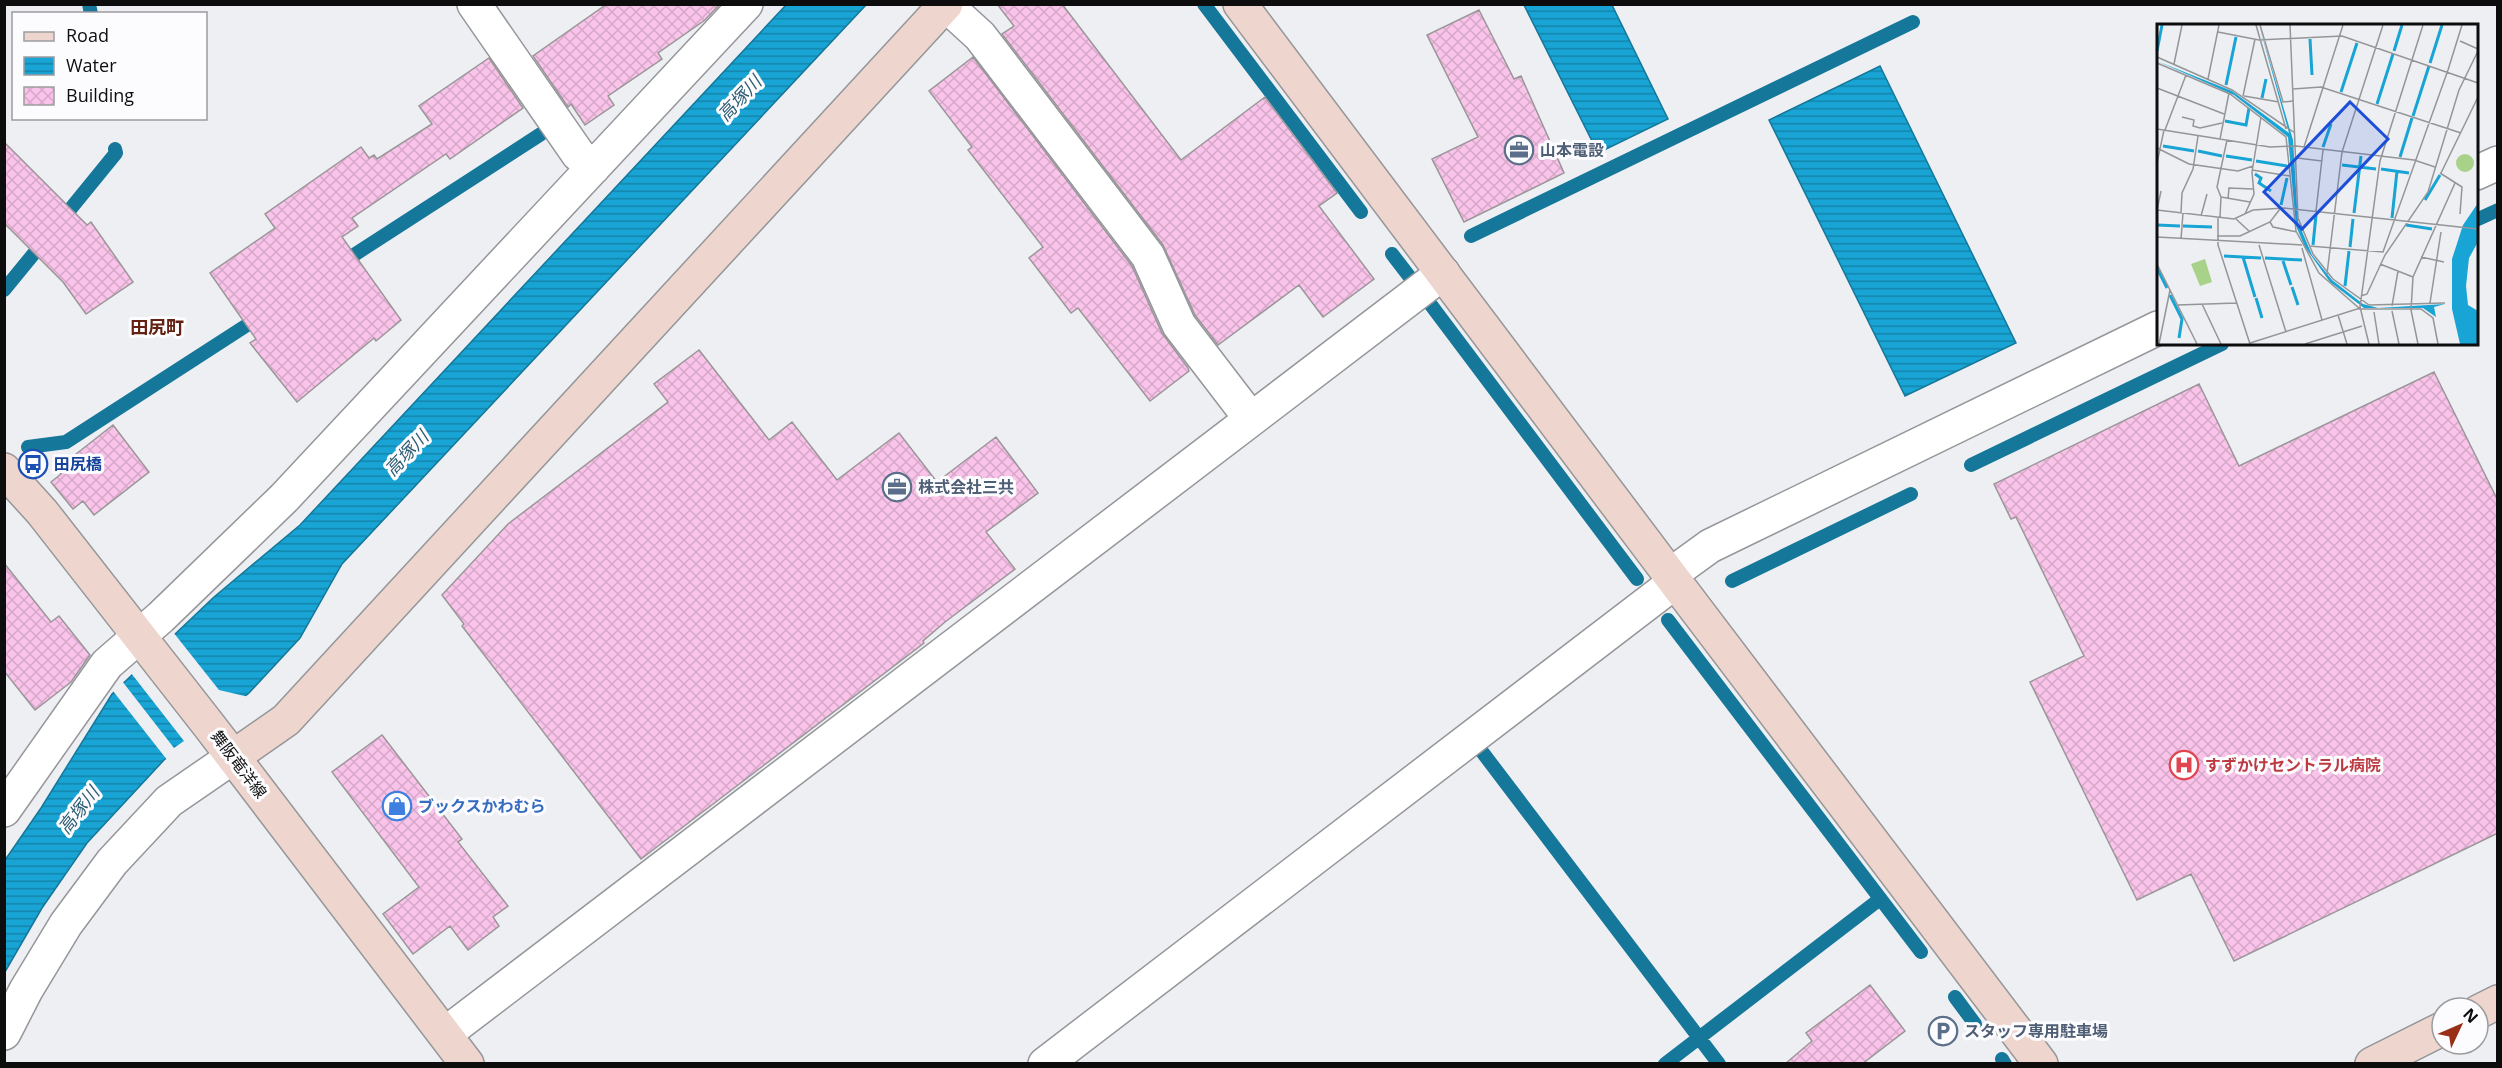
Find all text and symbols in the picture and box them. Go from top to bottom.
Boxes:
legend [12,12,207,120]
text: Road [66,23,109,47]
inset map [2157,24,2478,345]
text: Water [66,53,117,77]
water label: 高塚川 [712,69,768,126]
text: Building [66,83,134,107]
office icon: 山本電設 [1503,134,1535,166]
place label: 山本電設 [1540,139,1604,161]
district label: 田尻町 [130,315,184,339]
water label: 高塚川 [379,424,435,481]
bus stop icon: 田尻橋 [17,448,49,480]
place label: 田尻橋 [54,453,102,475]
office icon: 株式会社三共 [881,471,913,503]
place label: 株式会社三共 [918,476,1014,498]
street label: 舞阪竜洋線 [206,725,272,803]
hospital icon: すずかけセントラル病院 [2168,749,2200,781]
place label: すずかけセントラル病院 [2205,754,2381,776]
water label: 高塚川 [52,780,105,839]
shop icon: ブックスかわむら [381,790,413,822]
place label: ブックスかわむら [418,795,546,817]
north arrow [2430,996,2490,1056]
text: N [2458,1003,2483,1028]
parking icon: スタッフ専用駐車場 [1927,1015,1959,1047]
place label: スタッフ専用駐車場 [1964,1020,2108,1042]

